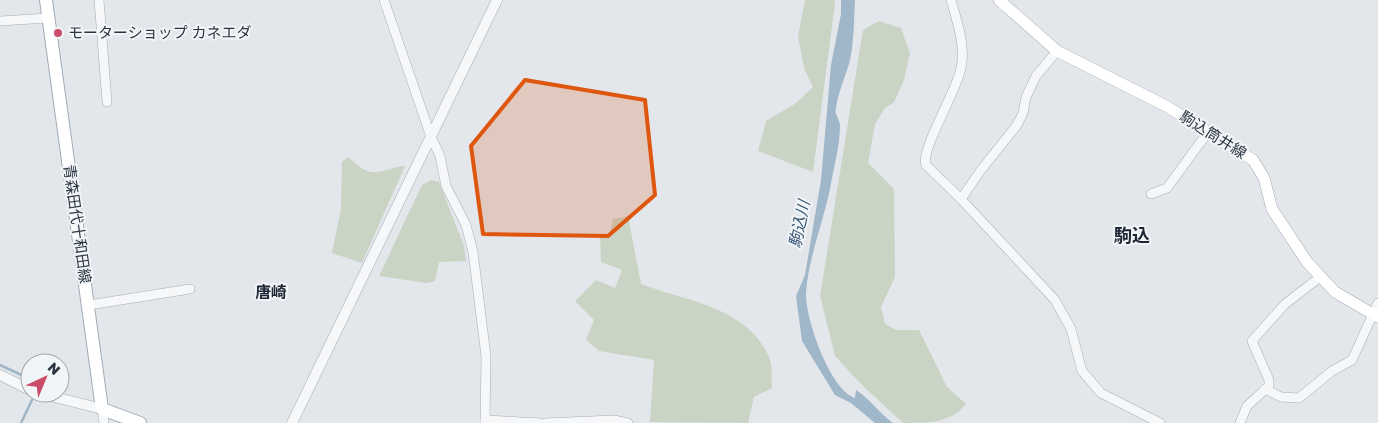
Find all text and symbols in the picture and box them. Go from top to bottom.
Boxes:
place label: モーターショップ カネエダ [68,23,251,41]
marker: モーターショップ カネエダ [52,27,64,39]
street label: 駒込筒井線 [1177,107,1250,162]
street label: 青森田代十和田線 [61,163,95,285]
water label: 駒込川 [784,196,814,250]
district label: 駒込 [1114,224,1150,246]
district label: 唐崎 [255,282,287,302]
north arrow [20,353,70,403]
text: N [45,358,64,378]

